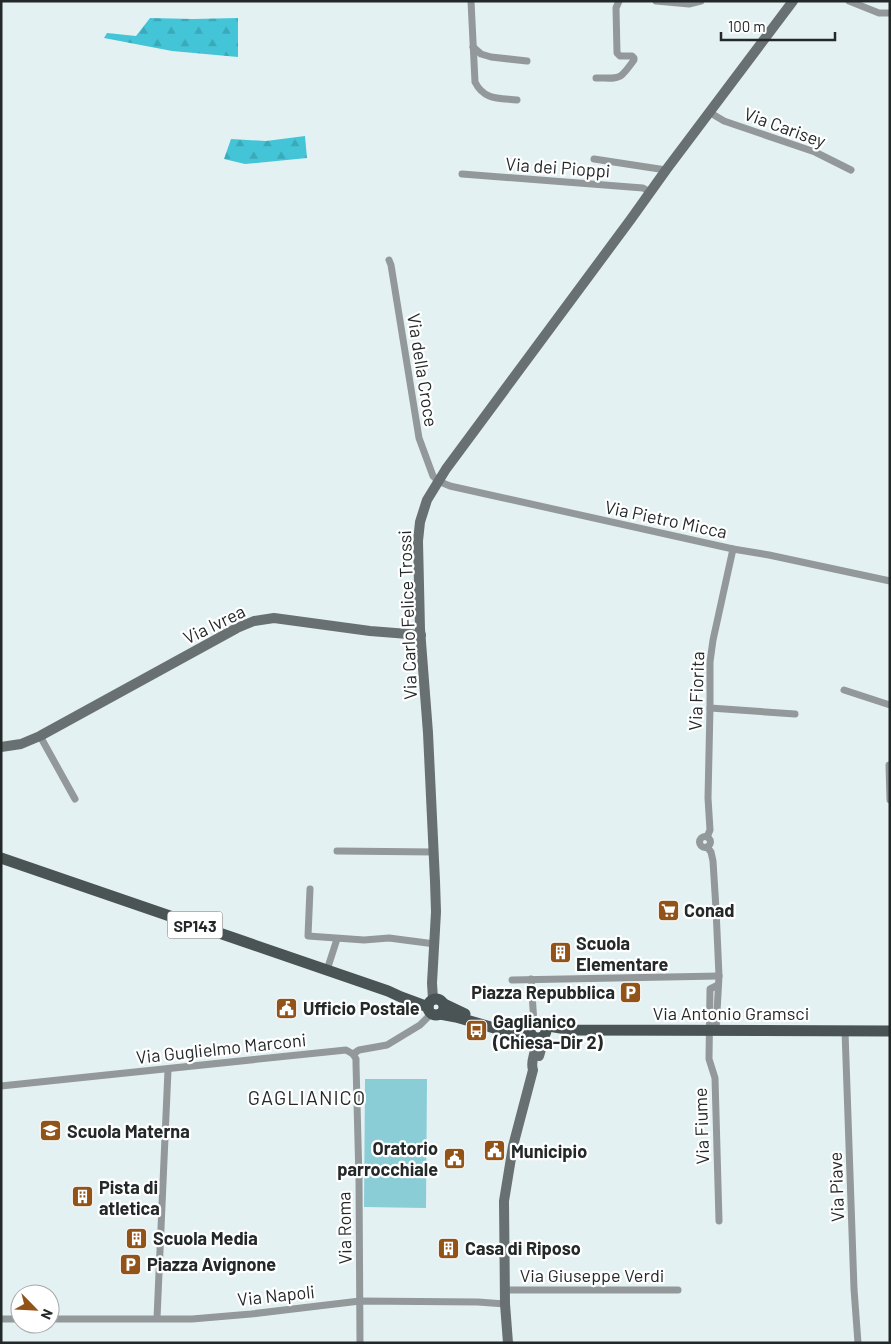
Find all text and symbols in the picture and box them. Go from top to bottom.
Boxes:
scale bar [721,10,835,42]
text: 100 m [728,17,766,35]
street label: Via Carisey [741,102,829,152]
street label: Via dei Pioppi [505,152,611,182]
street label: Via della Croce [403,312,443,428]
street label: Via Pietro Micca [603,495,729,543]
street label: Via Carlo Felice Trossi [393,530,421,700]
street label: Via Ivrea [179,600,249,648]
street label: Via Fiorita [684,651,708,731]
supermarket icon: Conad [656,898,680,922]
place label: Conad [684,899,735,921]
road number: SP143 [168,912,222,938]
place label: Scuola Elementare [576,932,668,975]
building icon: Scuola Elementare [548,941,572,965]
parking icon: Piazza Repubblica [619,980,643,1004]
place label: Piazza Repubblica [471,981,615,1003]
public building icon: Ufficio Postale [275,996,299,1020]
place label: Ufficio Postale [303,997,420,1019]
street label: Via Antonio Gramsci [653,1002,809,1024]
place label: Gaglianico (Chiesa-Dir 2) [492,1010,604,1053]
bus stop icon: Gaglianico (Chiesa-Dir 2) [465,1019,489,1043]
street label: Via Guglielmo Marconi [135,1028,307,1068]
district label: GAGLIANICO [248,1085,366,1109]
street label: Via Fiume [689,1087,713,1165]
school or university icon: Scuola Materna [39,1119,63,1143]
place label: Scuola Materna [67,1120,190,1142]
place label: Oratorio parrocchiale [337,1137,438,1180]
public building icon: Municipio [483,1139,507,1163]
place label: Municipio [511,1140,587,1162]
public building icon: Oratorio parrocchiale [442,1146,466,1170]
street label: Via Piave [824,1152,848,1222]
place label: Pista di atletica [99,1176,160,1219]
building icon: Pista di atletica [71,1185,95,1209]
street label: Via Roma [332,1191,356,1265]
building icon: Scuola Media [125,1226,149,1250]
place label: Scuola Media [153,1227,258,1249]
building icon: Casa di Riposo [437,1236,461,1260]
place label: Casa di Riposo [465,1237,581,1259]
parking icon: Piazza Avignone [119,1252,143,1276]
place label: Piazza Avignone [147,1253,276,1275]
street label: Via Giuseppe Verdi [520,1264,664,1286]
street label: Via Napoli [236,1280,316,1310]
north arrow [10,1284,60,1334]
text: N [38,1307,57,1322]

